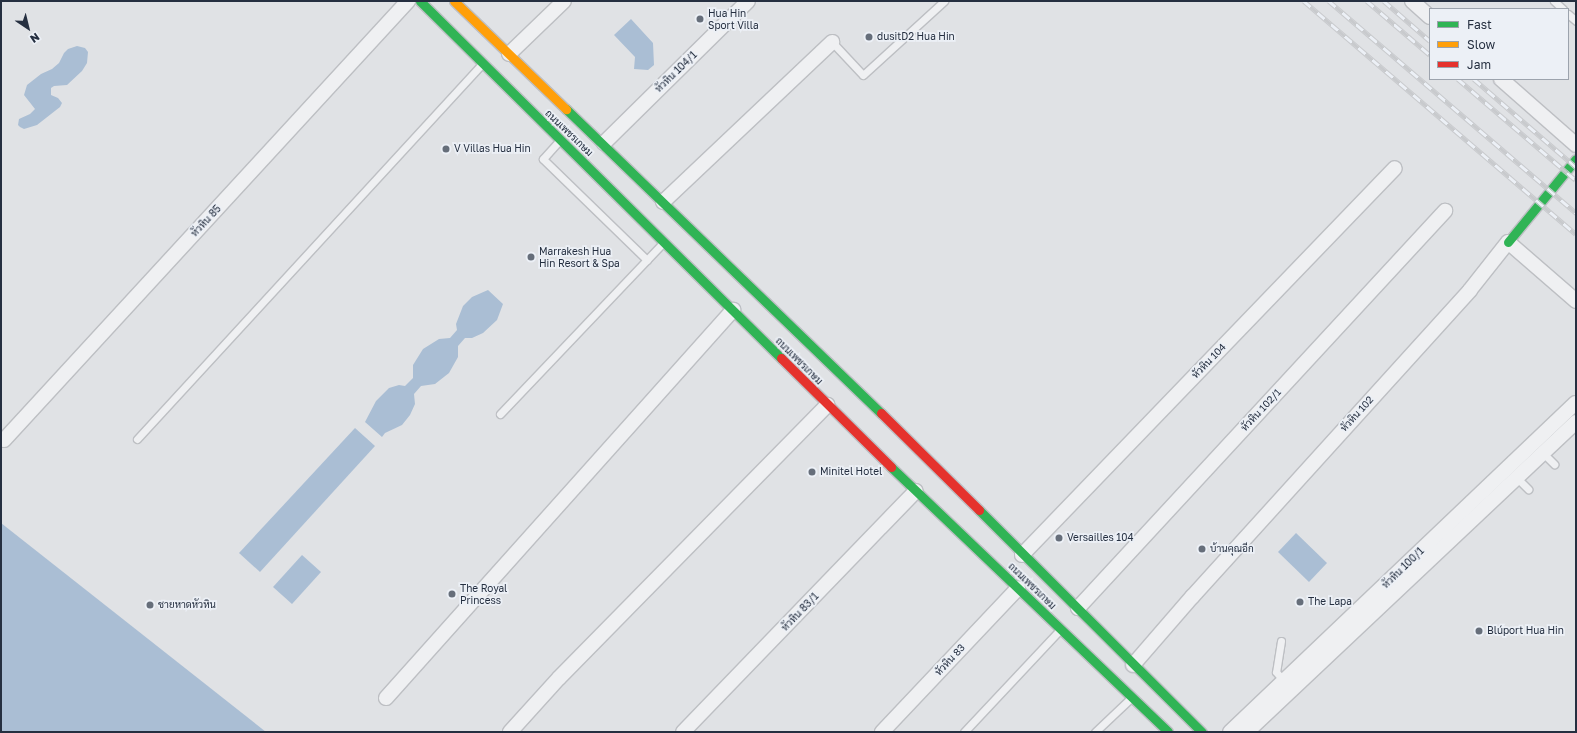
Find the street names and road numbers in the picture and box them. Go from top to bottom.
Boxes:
street label: หัวหิน 104/1 [653,49,699,95]
street label: ถนนเพชรเกษม [543,107,595,159]
street label: หัวหิน 85 [188,203,224,239]
street label: ถนนเพชรเกษม [773,335,825,387]
street label: หัวหิน 104 [1189,341,1229,381]
street label: หัวหิน 102/1 [1238,386,1284,434]
street label: หัวหิน 102 [1338,394,1376,434]
street label: หัวหิน 100/1 [1380,545,1426,591]
street label: ถนนเพชรเกษม [1006,560,1058,612]
street label: หัวหิน 83/1 [779,590,821,634]
street label: หัวหิน 83 [932,642,968,678]

